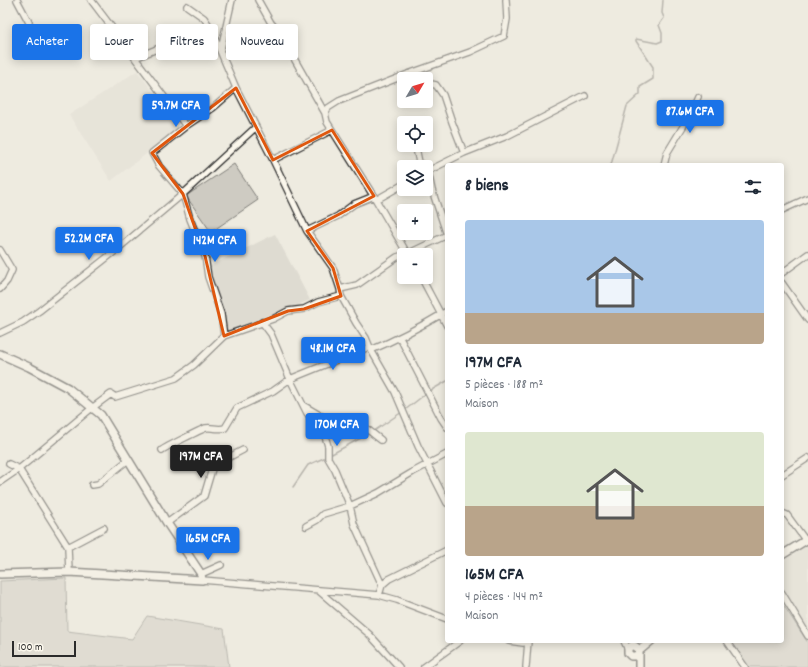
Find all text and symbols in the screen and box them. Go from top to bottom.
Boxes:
chip: Acheter [12,24,82,60]
chip: Louer [90,24,148,60]
chip: Filtres [156,24,218,60]
chip: Nouveau [226,24,298,60]
north arrow [397,72,433,108]
map controls [397,72,433,284]
pin: 59.7M CFA [130,94,222,128]
text: 59.7M CFA [151,97,201,116]
pin: 87.6M CFA [644,100,736,134]
text: 87.6M CFA [666,103,714,122]
button: locate [397,116,433,152]
button: layers [397,160,433,196]
text: 8 biens [465,175,509,199]
icon: filters [742,176,764,198]
button: + [397,204,433,240]
pin: 52.2M CFA [43,227,135,261]
pin: 142M CFA [174,229,256,263]
text: 52.2M CFA [64,230,114,249]
text: 142M CFA [193,232,237,251]
icon: home [579,246,651,318]
button: − [397,248,433,284]
pin: 48.1M CFA [287,337,379,371]
text: 48.1M CFA [310,340,356,359]
text: 197M CFA [465,352,522,376]
text: 5 pièces · 188 m² [465,376,543,395]
text: Maison [465,395,498,414]
pin: 170M CFA [296,413,378,447]
text: 170M CFA [315,416,359,435]
pin: 197M CFA [160,445,242,479]
text: 197M CFA [179,448,223,467]
icon: home [579,458,651,530]
pin: 165M CFA [167,527,249,561]
text: 165M CFA [185,530,231,549]
text: 165M CFA [465,564,524,588]
text: 4 pièces · 144 m² [465,588,543,607]
text: Maison [465,607,498,626]
scale bar [12,639,76,658]
text: 100 m [18,640,42,656]

